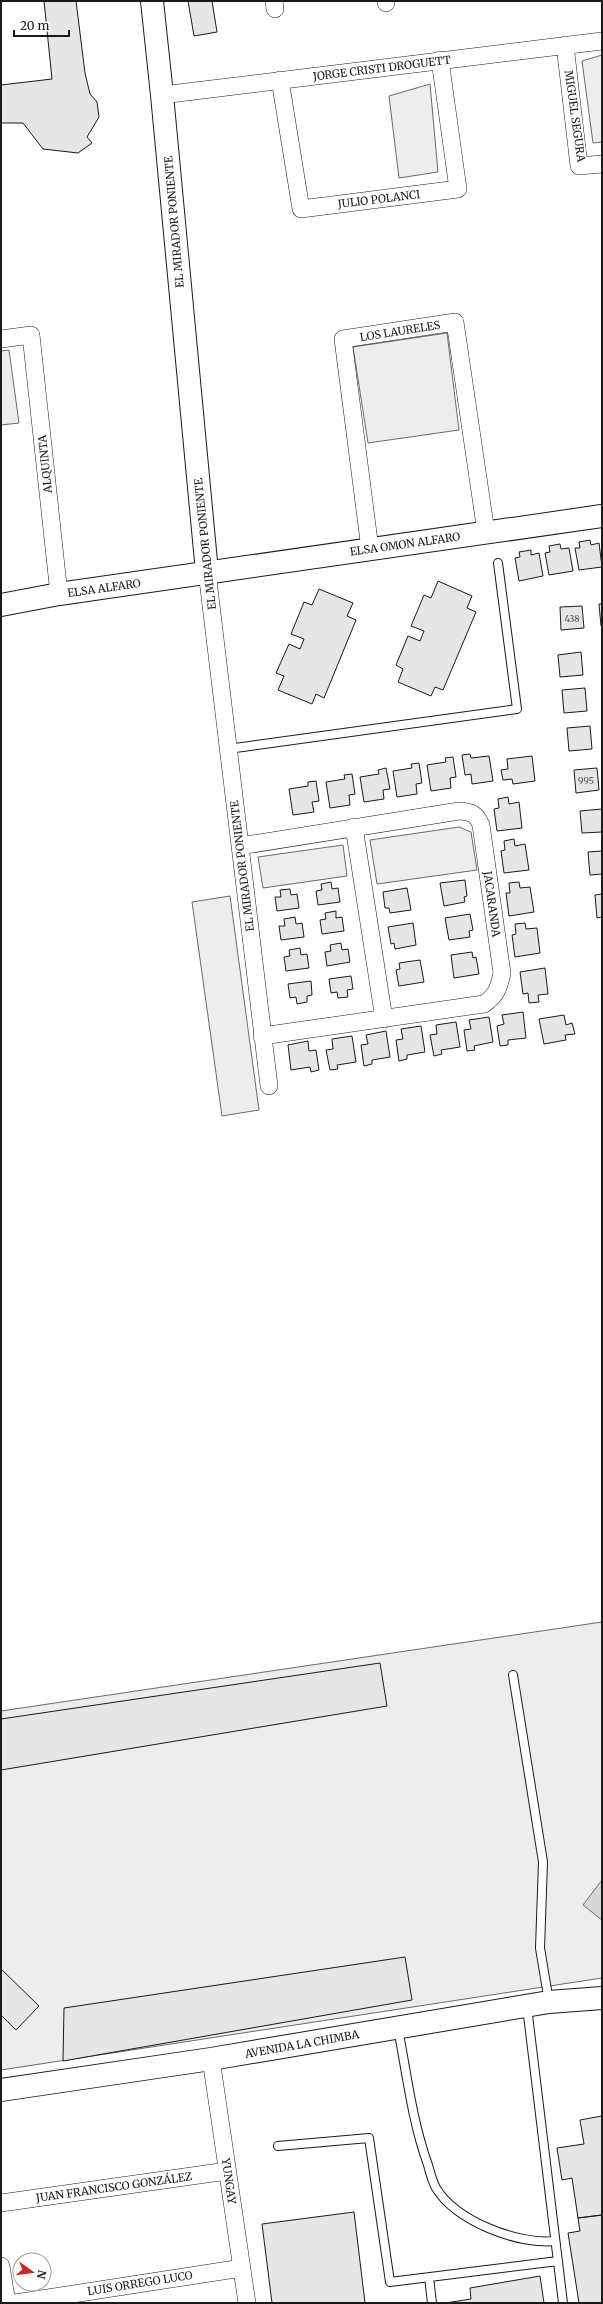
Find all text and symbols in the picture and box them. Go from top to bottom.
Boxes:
scale bar [14,12,69,38]
text: 20 m [20,18,49,33]
street label: JORGE CRISTI DROGUETT [311,53,452,84]
street label: MIGUEL SEGURA [562,69,588,163]
street label: EL MIRADOR PONIENTE [161,156,187,288]
street label: JULIO POLANCI [336,187,421,211]
street label: LOS LAURELES [359,318,442,344]
street label: ALQUINTA [35,434,55,495]
street label: EL MIRADOR PONIENTE [191,478,219,610]
street label: ELSA OMON ALFARO [349,529,461,559]
street label: ELSA ALFARO [66,576,142,600]
house number: 438 [564,613,580,624]
house number: 995 [578,775,594,786]
street label: EL MIRADOR PONIENTE [227,800,257,932]
street label: JACARANDA [480,869,504,938]
street label: AVENIDA LA CHIMBA [243,2027,360,2061]
street label: YUNGAY [219,2156,239,2206]
street label: JUAN FRANCISCO GONZÁLEZ [34,2169,193,2205]
north arrow [12,2252,52,2292]
street label: LUIS ORREGO LUCO [86,2268,194,2298]
text: N [34,2269,50,2281]

